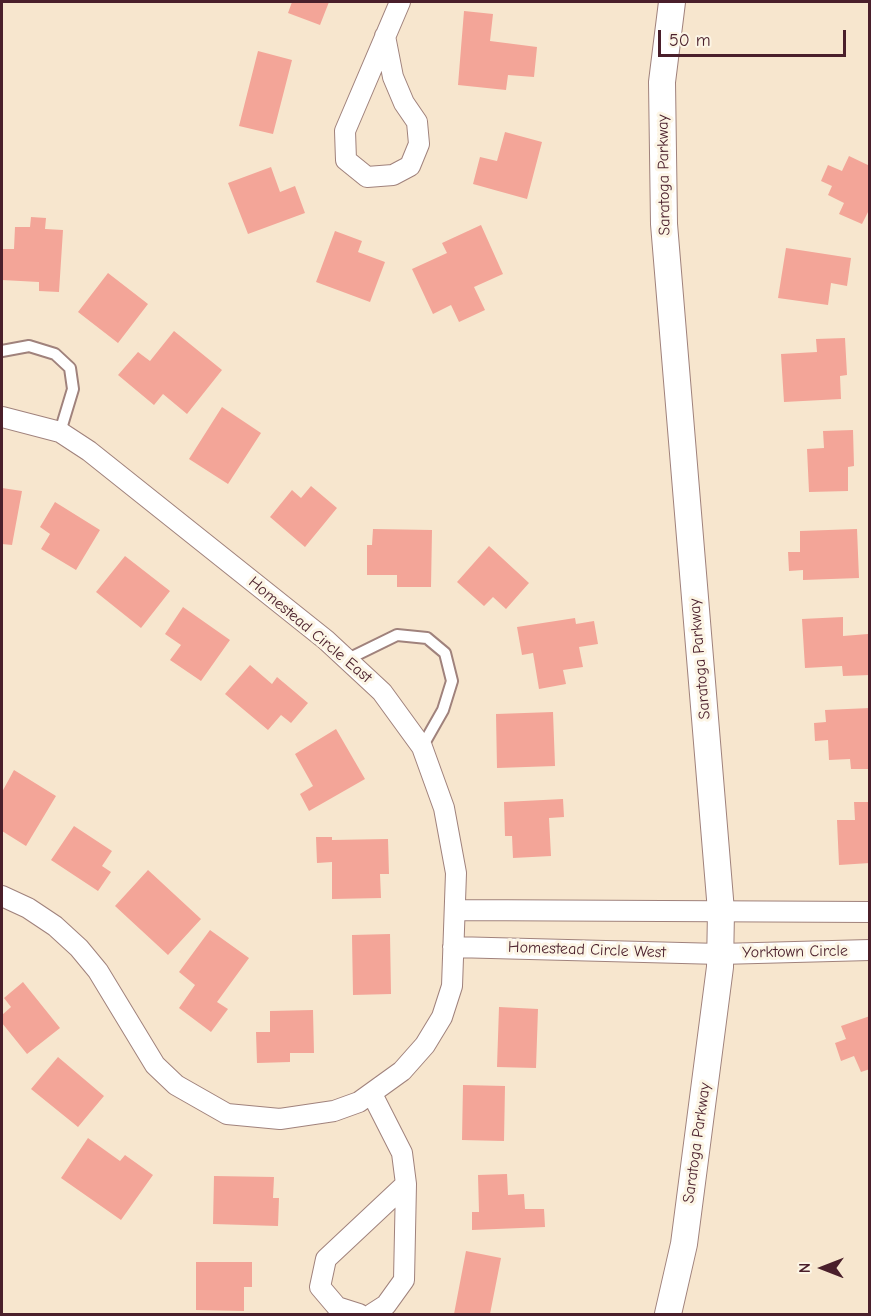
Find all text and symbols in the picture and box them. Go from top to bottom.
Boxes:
scale bar [661,18,848,56]
text: 50 m [669,30,711,51]
street label: Saratoga Parkway [653,114,675,236]
street label: Homestead Circle East [244,573,376,687]
street label: Saratoga Parkway [685,598,715,720]
street label: Homestead Circle West [508,938,666,962]
street label: Yorktown Circle [742,941,848,963]
street label: Saratoga Parkway [679,1082,715,1204]
north arrow [793,1238,853,1298]
text: N [796,1263,814,1273]

